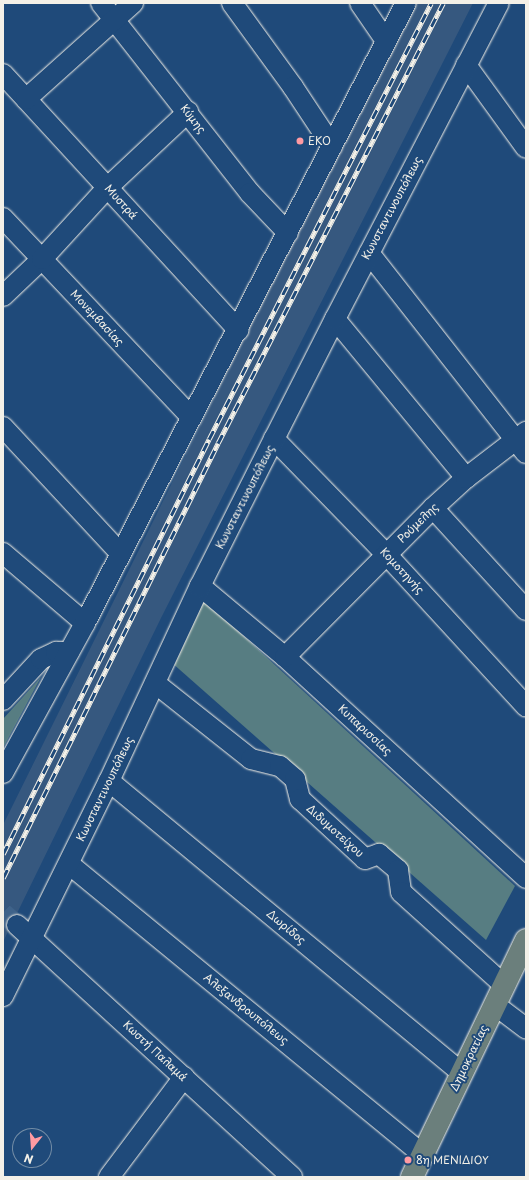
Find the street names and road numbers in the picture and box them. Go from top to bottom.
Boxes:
street label: Κύμης [178,102,208,136]
street label: Κωνσταντινουπόλεως [359,154,425,262]
street label: Μυστρά [102,182,140,222]
street label: Μονεμβασίας [68,287,126,349]
street label: Κωνσταντινουπόλεως [213,443,277,551]
street label: Ρούμελης [395,500,441,546]
street label: Κομοτηνής [377,545,427,597]
street label: Κυπαρισσίας [336,702,394,758]
street label: Κωνσταντινουπόλεως [74,734,136,844]
street label: Διδυμοτείχου [304,802,366,860]
street label: Δωρίδος [264,907,308,947]
street label: Αλεξανδρουπόλεως [201,971,291,1047]
street label: Κωστή Παλαμά [120,1018,190,1084]
street label: Δημοκρατίας [447,1023,491,1093]

